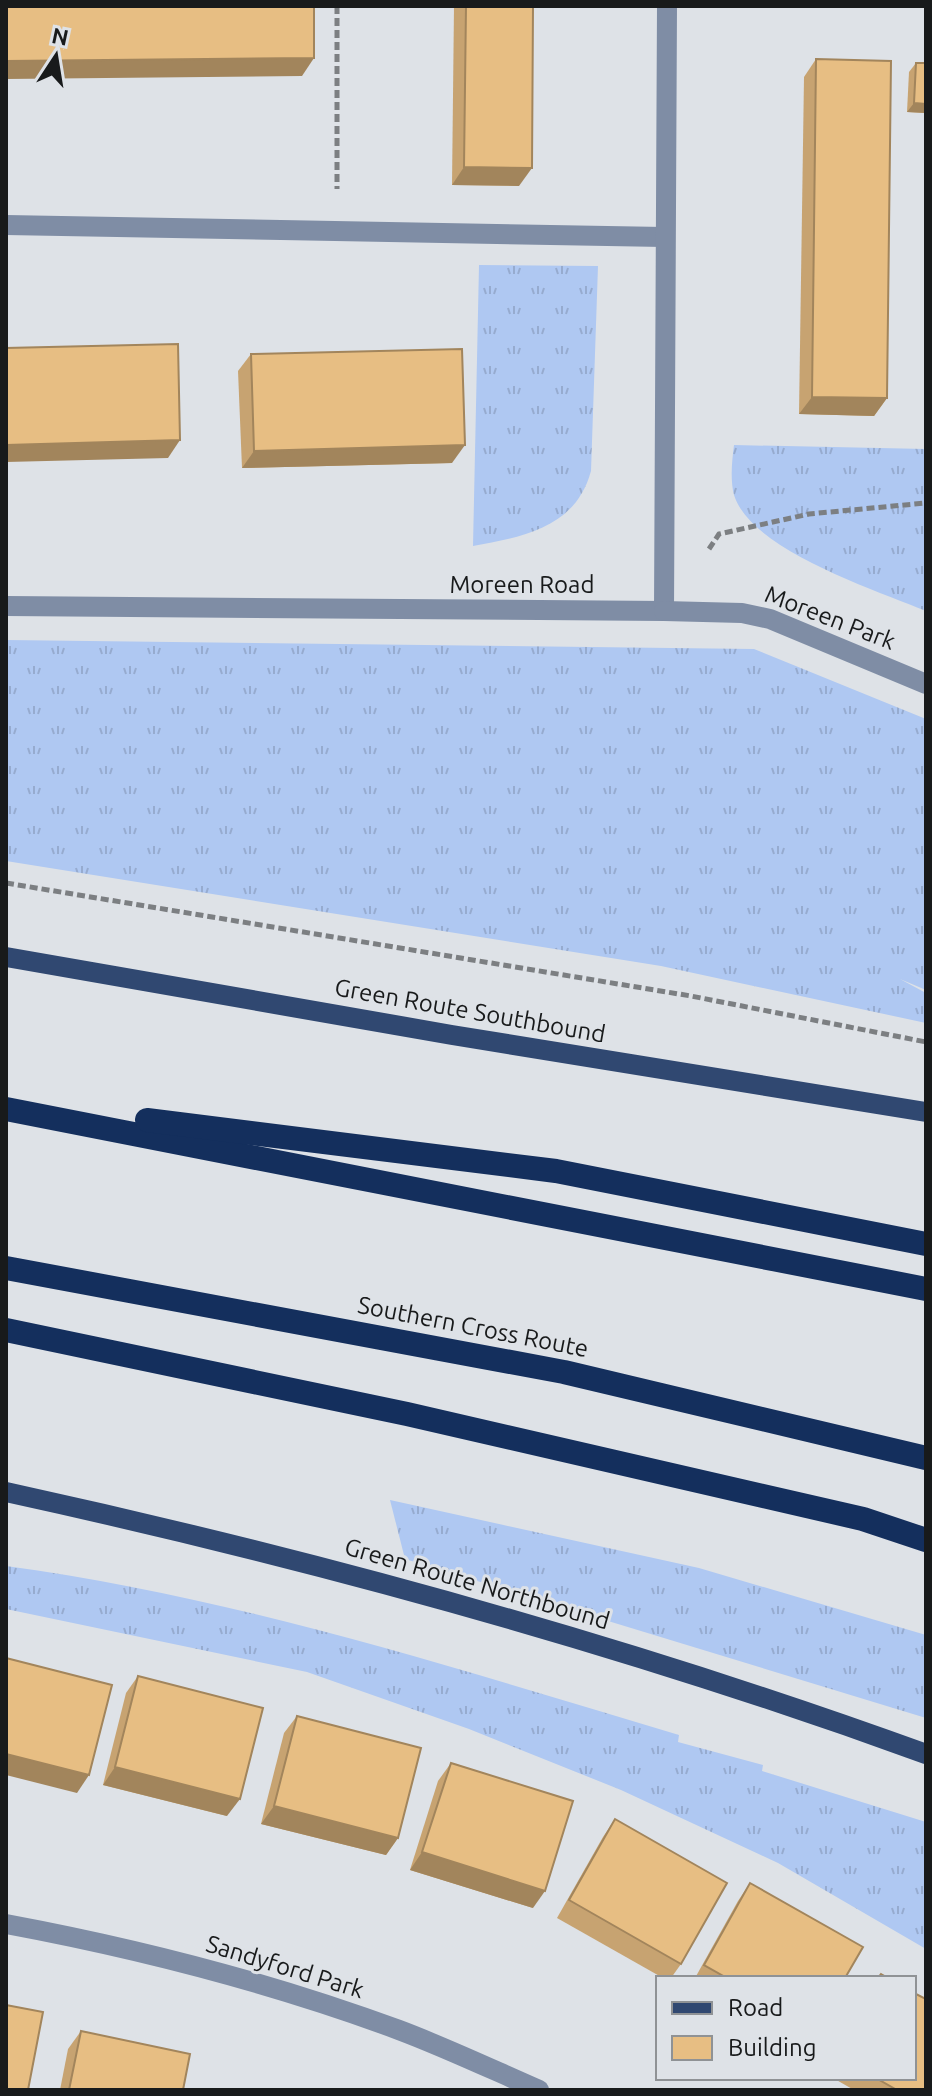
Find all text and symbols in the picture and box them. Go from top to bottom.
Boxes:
north arrow [16,16,96,96]
text: N [50,22,71,50]
street label: Moreen Road [450,571,594,598]
street label: Moreen Park [761,580,899,655]
street label: Green Route Southbound [333,973,608,1048]
street label: Southern Cross Route [355,1291,591,1362]
street label: Green Route Northbound [342,1533,613,1634]
street label: Sandyford Park [203,1930,367,2003]
legend [656,1976,916,2080]
text: Road [728,1994,783,2021]
text: Building [728,2034,816,2061]

